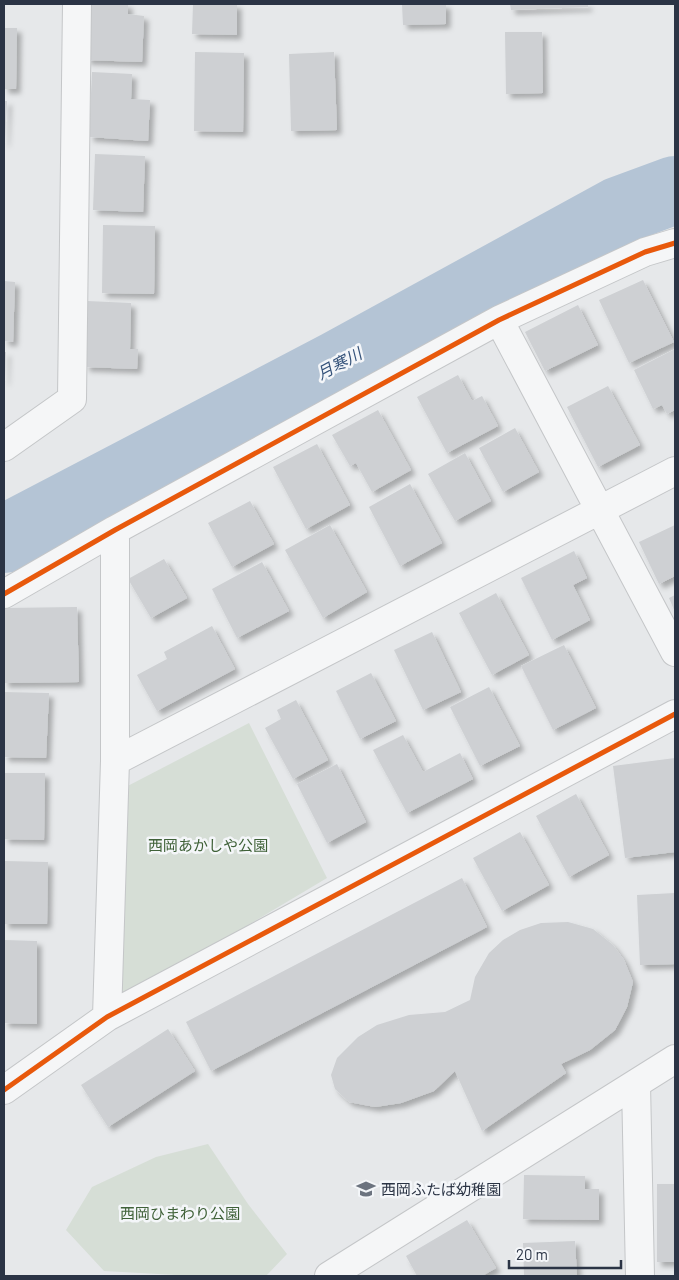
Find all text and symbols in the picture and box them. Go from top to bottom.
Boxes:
water label: 月寒川 [313,342,366,383]
park label: 西岡あかしや公園 [148,836,268,854]
school or university icon: 西岡ふたば幼稚園 [355,1178,377,1200]
place label: 西岡ふたば幼稚園 [381,1180,501,1198]
park label: 西岡ひまわり公園 [120,1204,240,1222]
scale bar [509,1238,622,1270]
text: 20 m [516,1245,548,1263]

